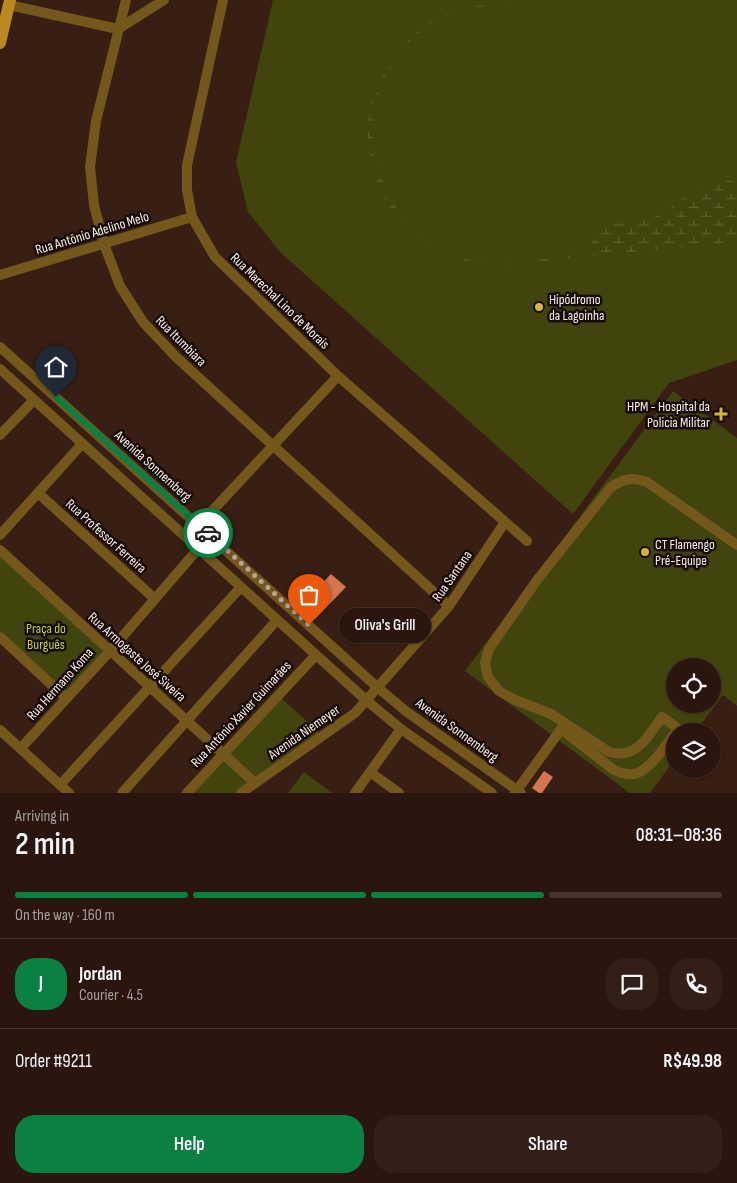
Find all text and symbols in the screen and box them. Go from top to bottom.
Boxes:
street label: Rua Antônio Adelino Melo [33,208,151,258]
street label: Rua Marechal Lino de Morais [227,249,333,353]
place label: Hipódromo da Lagoinha [549,291,604,324]
marker: Hipódromo da Lagoinha [533,301,545,313]
street label: Rua Itumbiara [152,312,210,370]
pin [35,346,77,397]
icon: home [42,353,70,381]
place label: HPM - Hospital da Policia Militar [627,398,710,431]
marker: HPM - Hospital da Policia Militar [714,407,728,421]
street label: Avenida Sonnemberg [110,426,195,505]
street label: Rua Professor Ferreira [62,495,150,577]
courier [183,508,233,558]
icon: car [194,519,222,547]
place label: CT Flamengo Pré-Equipe [655,536,715,569]
marker: CT Flamengo Pré-Equipe [639,546,651,558]
street label: Rua Santana [428,547,476,605]
pin [288,574,330,625]
icon: bag [295,581,323,609]
callout: Oliva's Grill [339,608,432,642]
street label: Rua Armogaste José Siveira [85,609,189,705]
text: Oliva's Grill [355,616,416,635]
park label: Praça do Burguês [26,620,66,653]
street label: Rua Hermano Koma [23,644,97,724]
street label: Rua Antônio Xavier Guimarães [187,657,295,771]
map controls [666,658,721,778]
button: locate [666,658,721,713]
street label: Avenida Sonnemberg [412,694,502,766]
street label: Avenida Niemeyer [264,701,343,764]
button: layers [666,723,721,778]
text: Arriving in [15,807,69,826]
text: 08:31–08:36 [636,824,722,847]
text: 2 min [15,825,75,864]
text: On the way · 160 m [15,906,115,925]
button: chat [606,958,658,1010]
button: phone [670,958,722,1010]
text: Jordan [79,963,122,986]
text: J [39,972,43,995]
text: Courier · 4.5 [79,986,143,1005]
text: Order #9211 [15,1050,92,1073]
text: R$49.98 [663,1050,722,1073]
button: Help [15,1115,364,1173]
button: Share [374,1115,722,1173]

